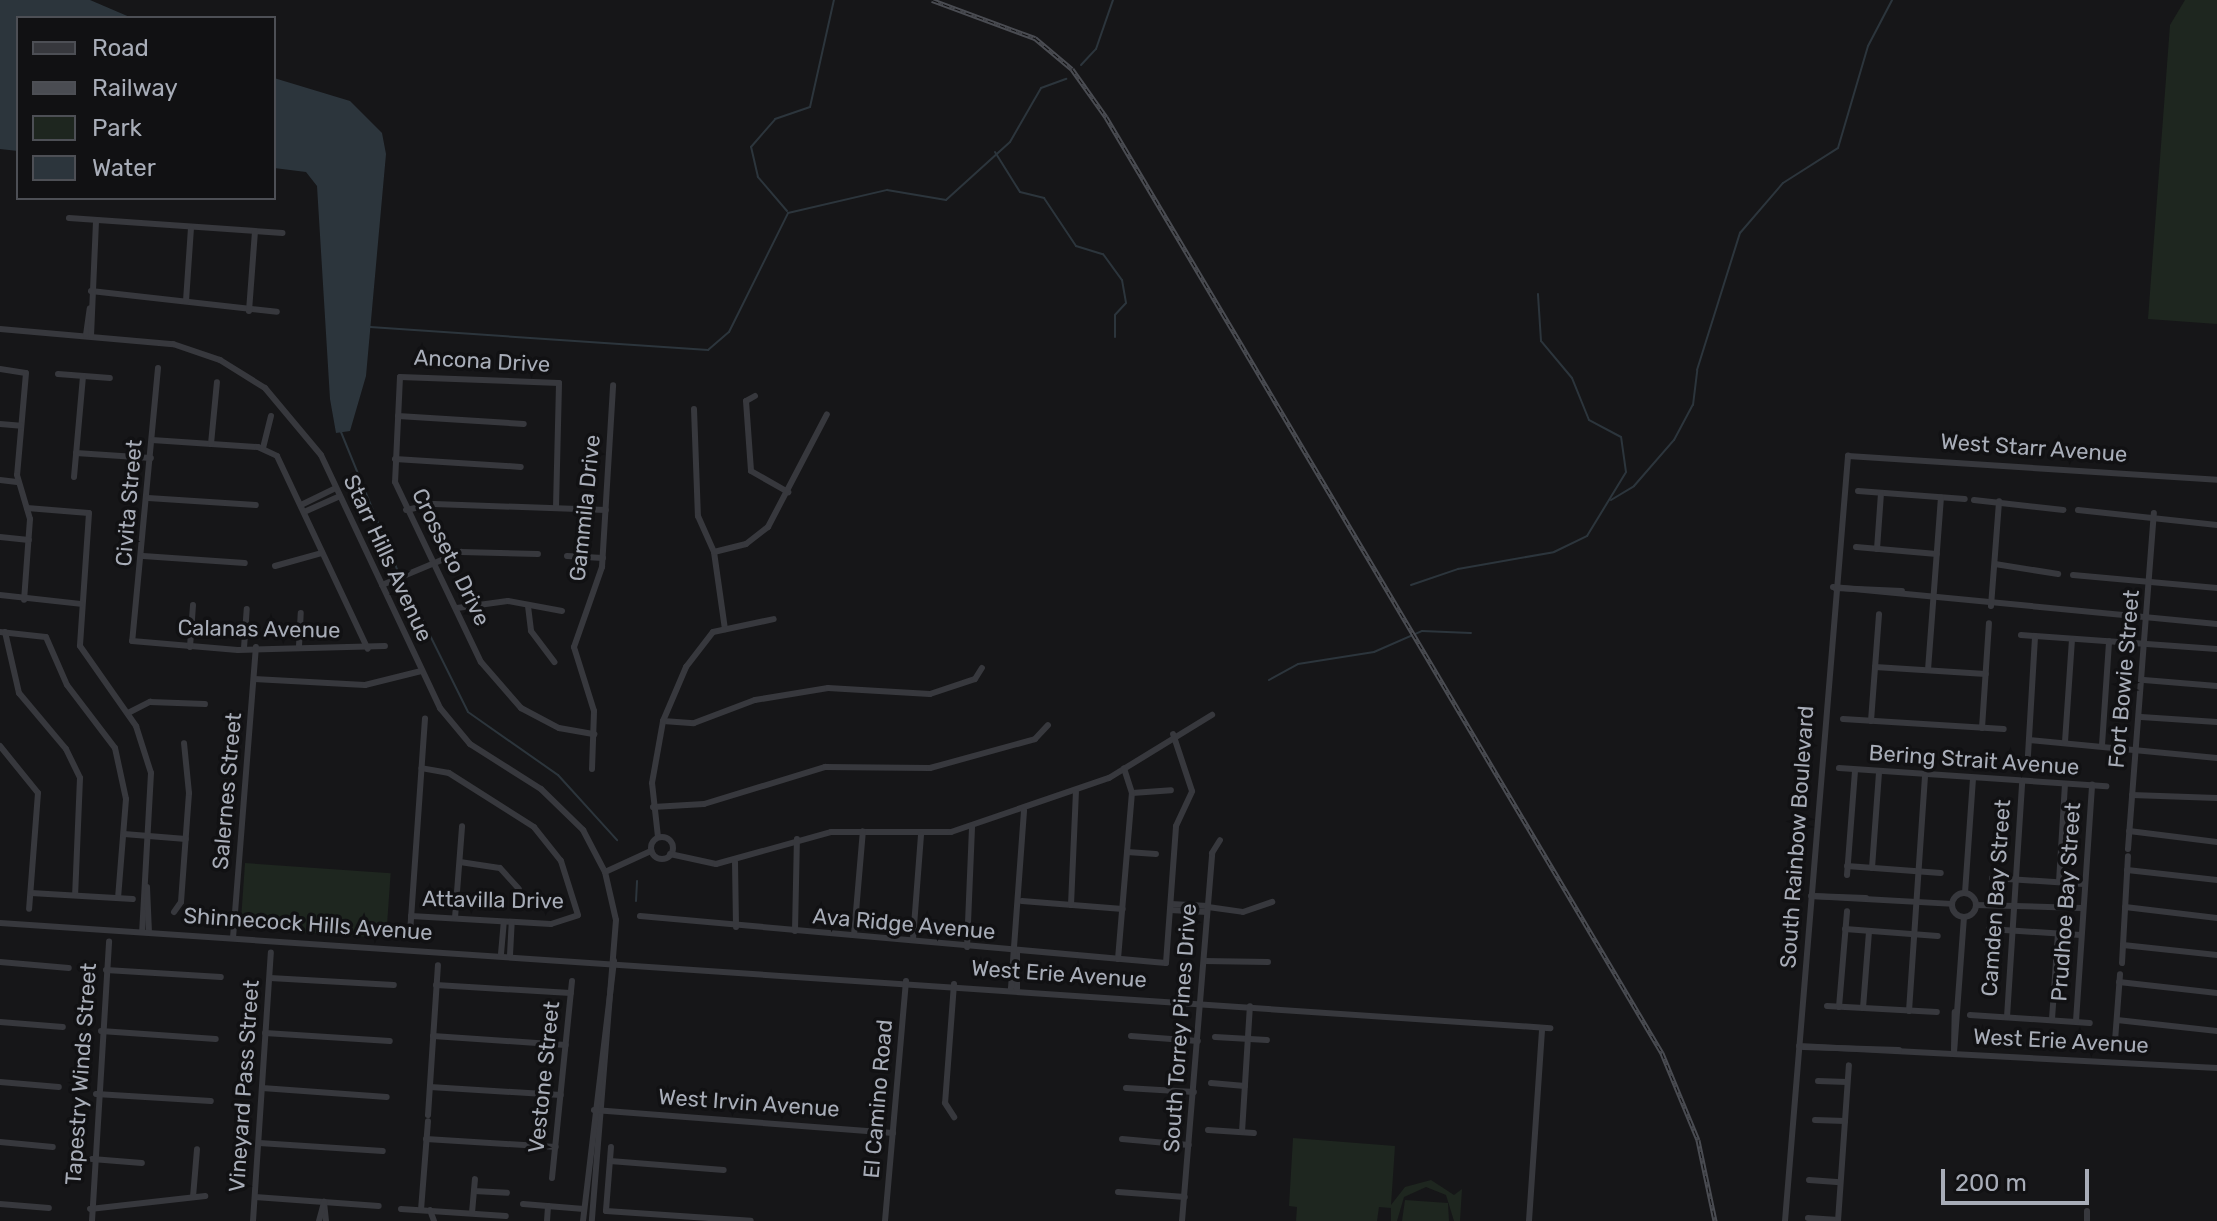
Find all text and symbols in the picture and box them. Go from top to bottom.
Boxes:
legend [16,16,276,200]
text: Road [92,34,149,62]
text: Railway [92,74,178,102]
text: Park [92,114,142,142]
text: Water [92,154,156,182]
street label: Ancona Drive [413,344,551,378]
street label: West Starr Avenue [1939,428,2129,468]
street label: Gammila Drive [564,433,606,583]
street label: Civita Street [110,438,148,568]
street label: Starr Hills Avenue [338,470,438,646]
street label: Crosseto Drive [406,484,496,630]
street label: Fort Bowie Street [2103,589,2145,769]
street label: Calanas Avenue [177,614,341,644]
street label: South Rainbow Boulevard [1775,705,1819,969]
street label: Salernes Street [207,711,247,871]
street label: Bering Strait Avenue [1868,739,2080,781]
street label: Camden Bay Street [1976,798,2016,998]
street label: Prudhoe Bay Street [2046,801,2086,1003]
street label: Attavilla Drive [422,886,564,914]
street label: Shinnecock Hills Avenue [182,902,434,946]
street label: South Torrey Pines Drive [1158,902,1202,1154]
street label: Ava Ridge Avenue [811,903,997,945]
street label: West Erie Avenue [970,955,1148,993]
street label: Tapestry Winds Street [60,962,102,1186]
street label: Vineyard Pass Street [223,979,265,1193]
street label: Vestone Street [523,1000,565,1154]
street label: El Camino Road [858,1019,898,1179]
street label: West Erie Avenue [1972,1023,2150,1059]
street label: West Irvin Avenue [657,1083,841,1123]
scale bar [1945,1153,2093,1203]
text: 200 m [1955,1169,2027,1197]

